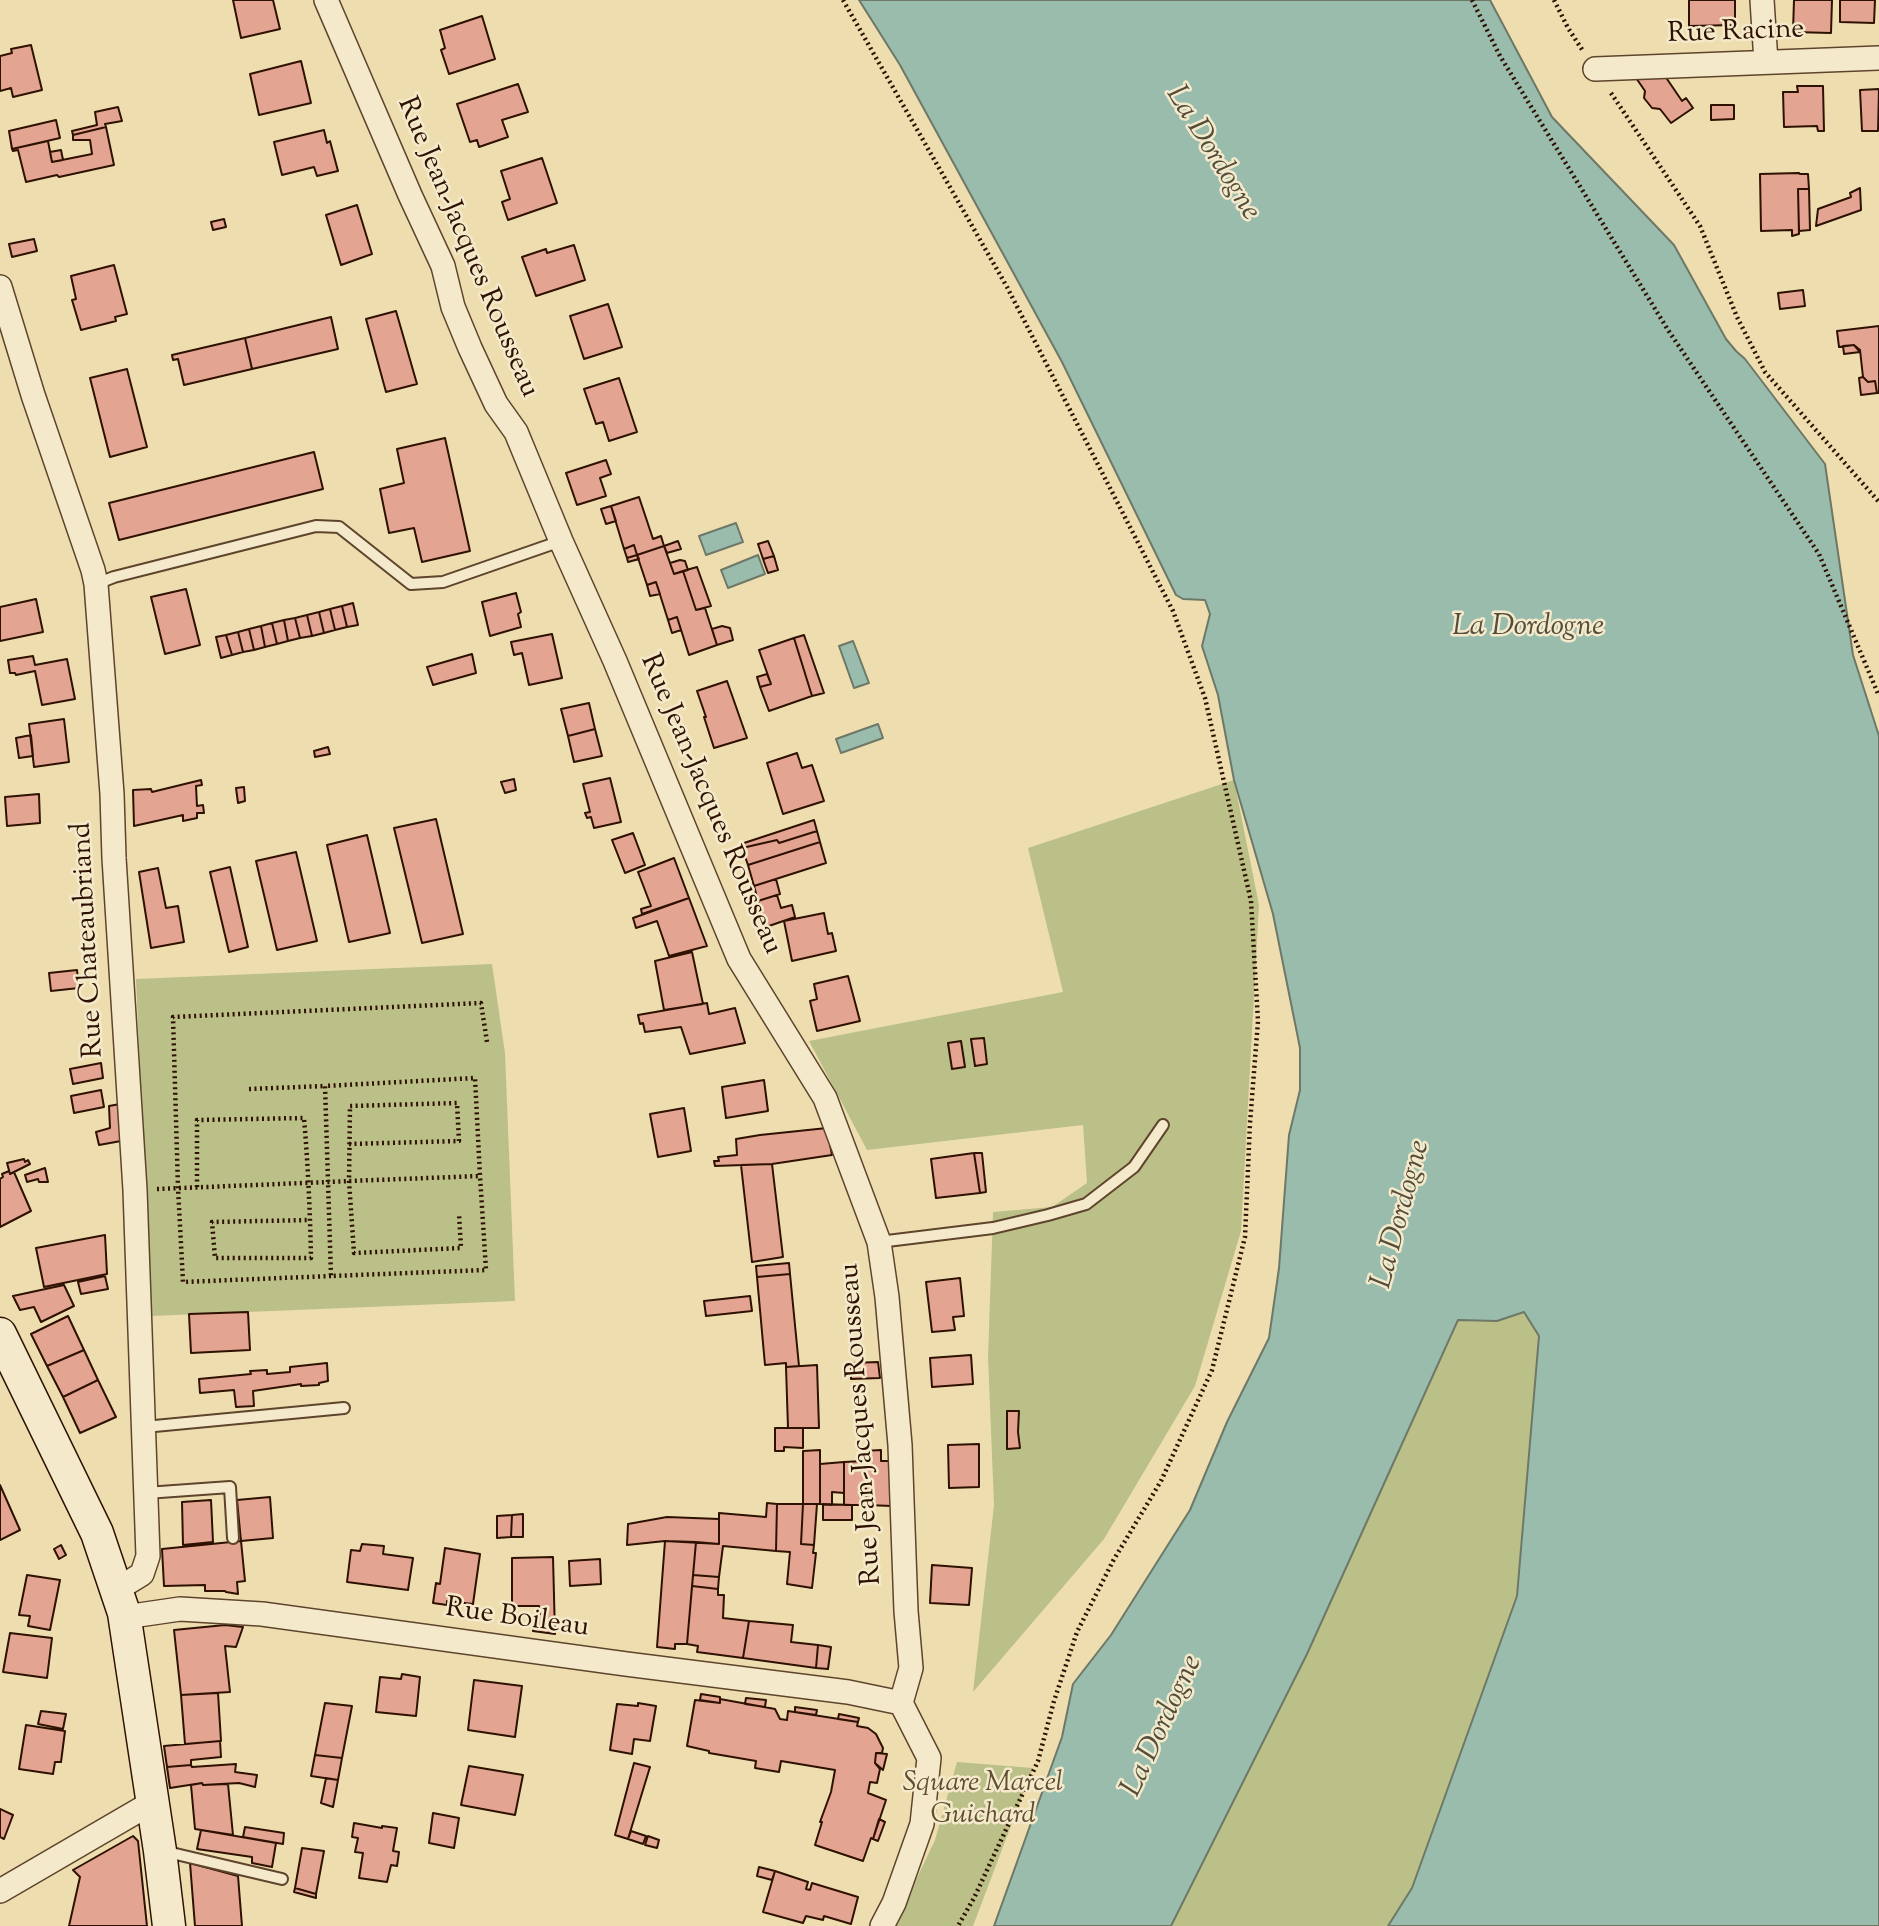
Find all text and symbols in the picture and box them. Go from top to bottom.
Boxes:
street label: Rue Racine [1667,15,1805,53]
water label: La Dordogne [1155,80,1267,228]
street label: Rue Jean-Jacques Rousseau [387,93,545,403]
water label: La Dordogne [1452,611,1604,647]
street label: Rue Jean-Jacques Rousseau [630,650,788,960]
street label: Rue Chateaubriand [67,821,113,1059]
water label: La Dordogne [1366,1137,1440,1293]
street label: Rue Jean-Jacques Rousseau [835,1262,891,1586]
street label: Rue Boileau [443,1593,591,1647]
water label: La Dordogne [1116,1650,1212,1804]
park label: Square Marcel Guichard [903,1768,1063,1834]

